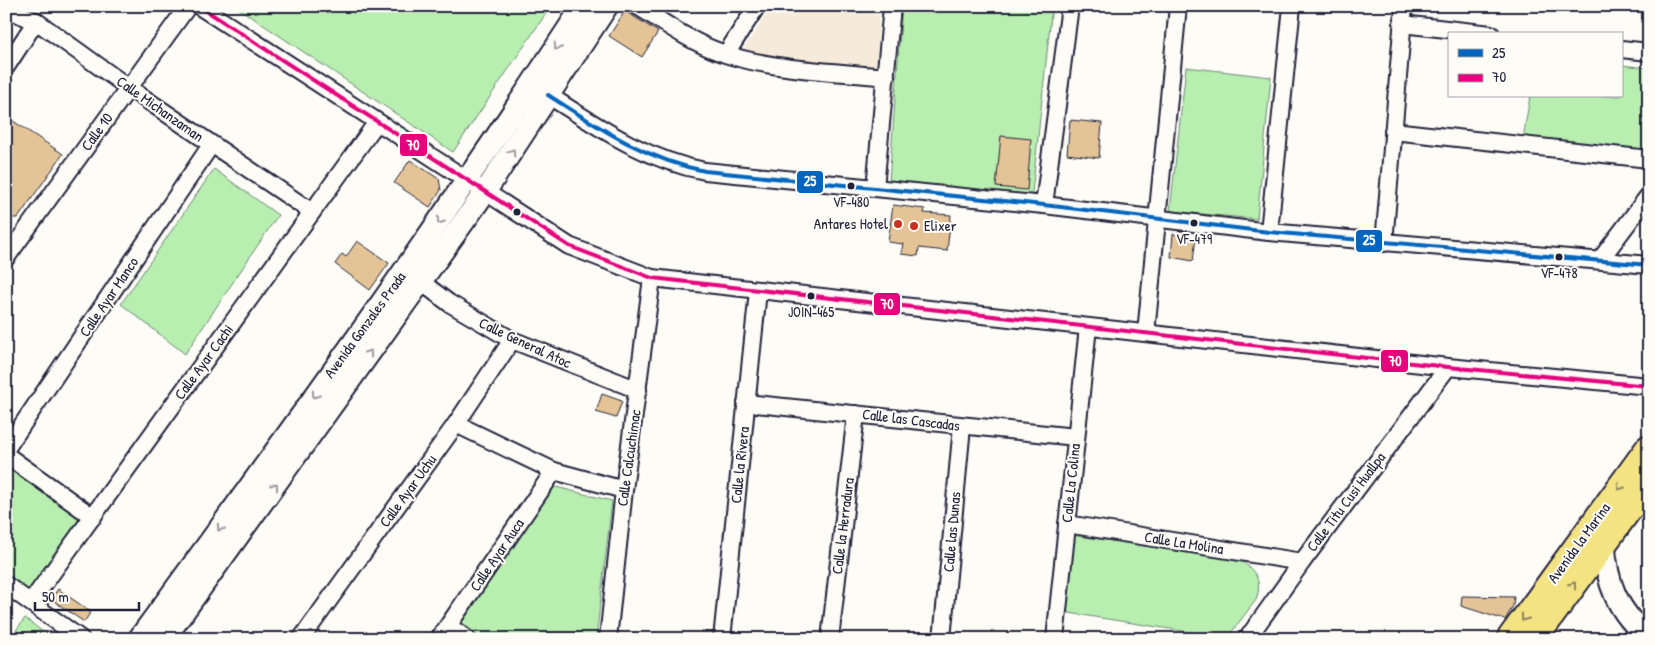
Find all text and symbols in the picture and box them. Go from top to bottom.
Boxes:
legend [1448,32,1622,98]
one-way arrow [553,42,563,51]
text: 25 [1492,42,1506,63]
text: 70 [1492,66,1506,87]
street label: Calle Michanzaman [112,71,208,147]
street label: Calle 10 [76,108,118,155]
line badge: 70 [399,133,428,157]
text: 70 [405,135,420,154]
one-way arrow [506,148,516,157]
line badge: 25 [796,170,824,194]
text: 25 [804,171,816,190]
marker: VF-480 [846,181,856,191]
place label: VF-480 [833,192,869,211]
unlabelled marker [512,207,522,217]
place label: Antares Hotel [814,213,888,234]
one-way arrow [437,215,446,224]
place label: Elixer [924,215,957,236]
marker: Antares Hotel [892,218,904,230]
marker: VF-479 [1189,218,1199,228]
marker: Elixer [908,220,920,232]
place label: VF-479 [1176,229,1212,248]
line badge: 25 [1355,229,1383,253]
text: 25 [1363,230,1375,249]
marker: VF-478 [1554,252,1564,262]
street label: Calle Ayar Manco [74,253,143,341]
place label: VF-478 [1540,263,1578,282]
street label: Avenida Gonzales Prada [319,267,410,382]
marker: JOIN-465 [806,291,816,301]
line badge: 70 [873,292,901,316]
text: 70 [879,294,894,313]
place label: JOIN-465 [788,302,834,321]
street label: Calle General Atoc [476,312,575,373]
street label: Calle Ayar Cachi [169,320,238,404]
line badge: 70 [1380,349,1409,373]
one-way arrow [363,350,372,359]
text: 70 [1387,351,1402,370]
one-way arrow [311,390,321,399]
street label: Calle las Cascadas [861,403,961,436]
street label: Calle Calcuchimac [611,408,646,508]
street label: Calle la Rivera [725,425,754,504]
street label: Calle La Colina [1056,442,1085,523]
street label: Calle Titu Cusi Huallpa [1301,448,1390,556]
street label: Calle Ayar Uchu [374,450,441,531]
street label: Calle la Herradura [826,476,859,575]
one-way arrow [1617,481,1626,491]
one-way arrow [269,482,278,492]
street label: Calle las Dunas [938,491,965,573]
street label: Avenida la Marina [1542,498,1615,587]
street label: Calle Ayar Auca [464,514,529,595]
one-way arrow [217,522,226,532]
street label: Calle La Molina [1143,526,1225,559]
scale bar [35,580,139,612]
one-way arrow [1567,581,1576,591]
text: 50 m [42,586,69,607]
one-way arrow [1522,612,1530,621]

